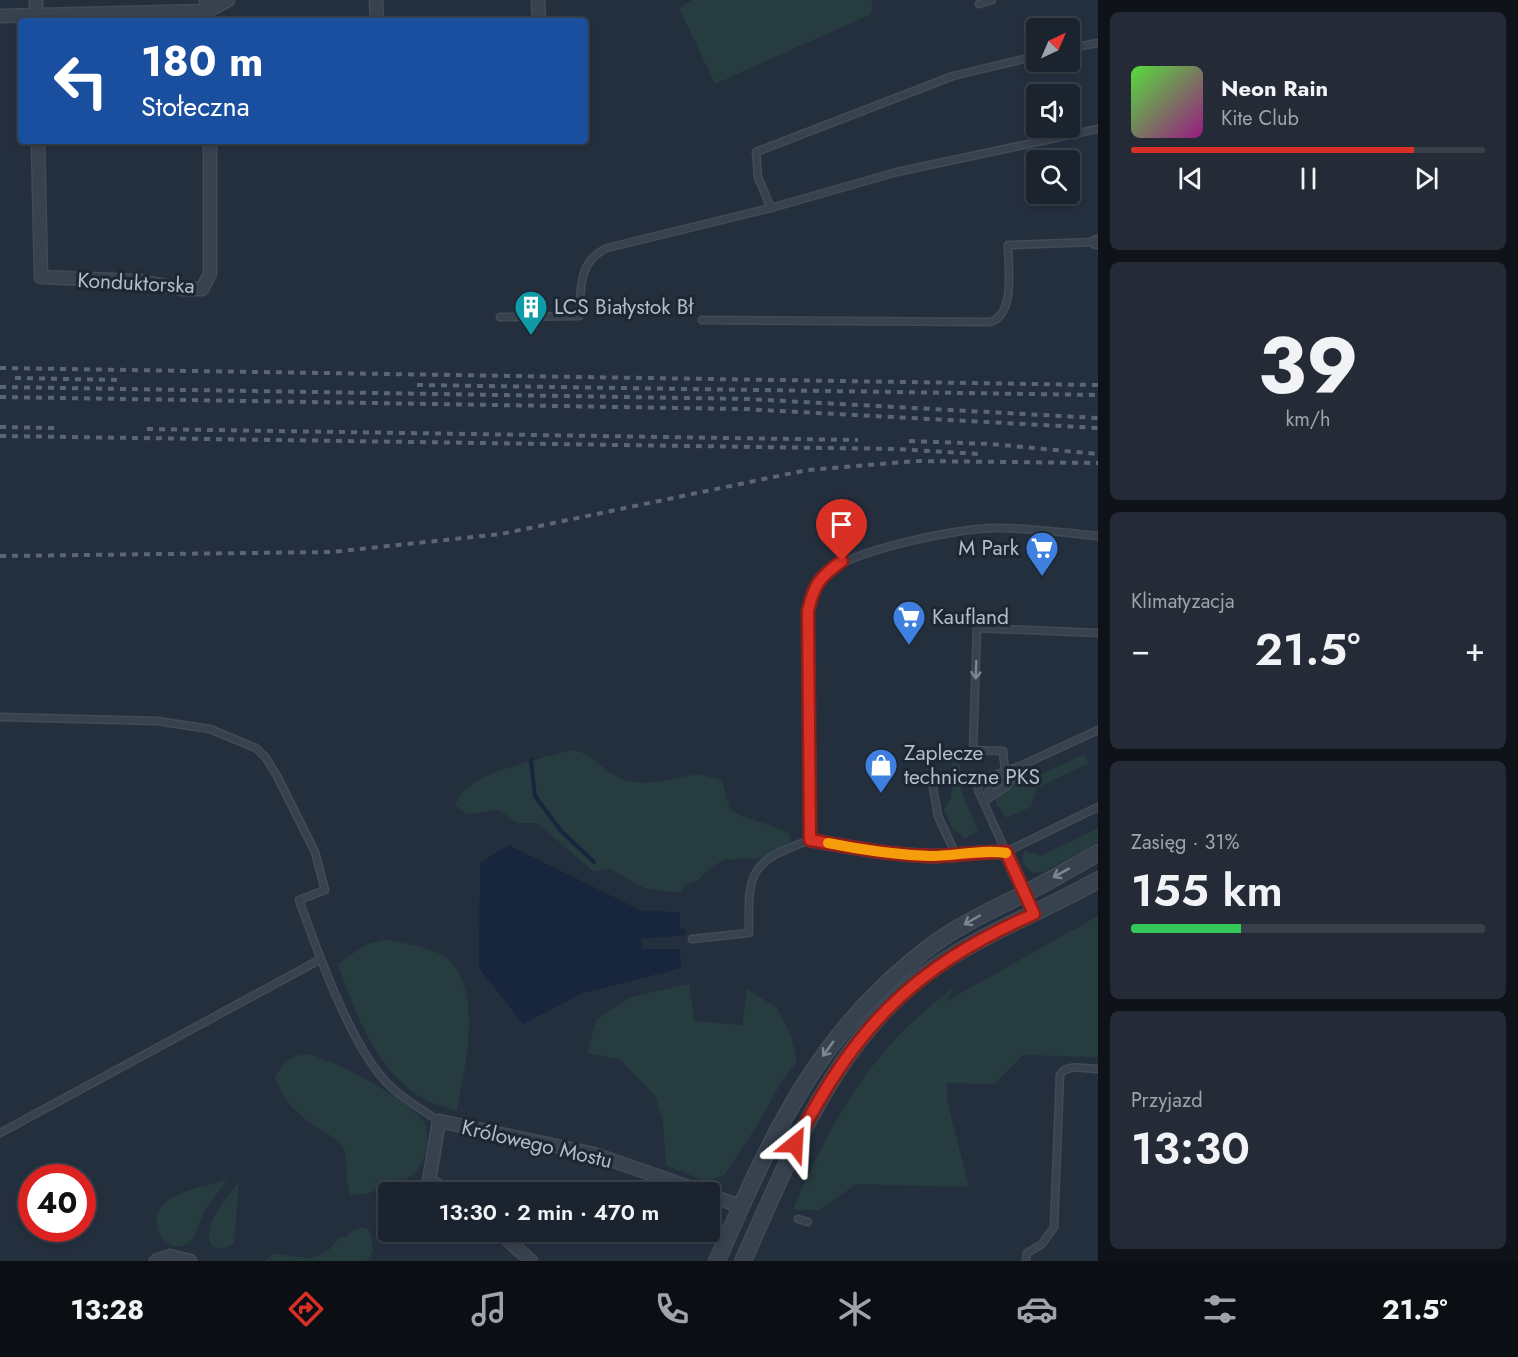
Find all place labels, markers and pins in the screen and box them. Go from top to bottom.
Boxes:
building icon: LCS Białystok Bł [513,289,549,336]
place label: LCS Białystok Bł [554,292,695,322]
pin [816,499,867,561]
supermarket icon: M Park [1024,530,1060,577]
place label: M Park [958,533,1020,563]
supermarket icon: Kaufland [891,599,927,646]
place label: Kaufland [932,602,1009,632]
place label: Zaplecze techniczne PKS [904,738,1040,792]
shop icon: Zaplecze techniczne PKS [863,747,899,794]

